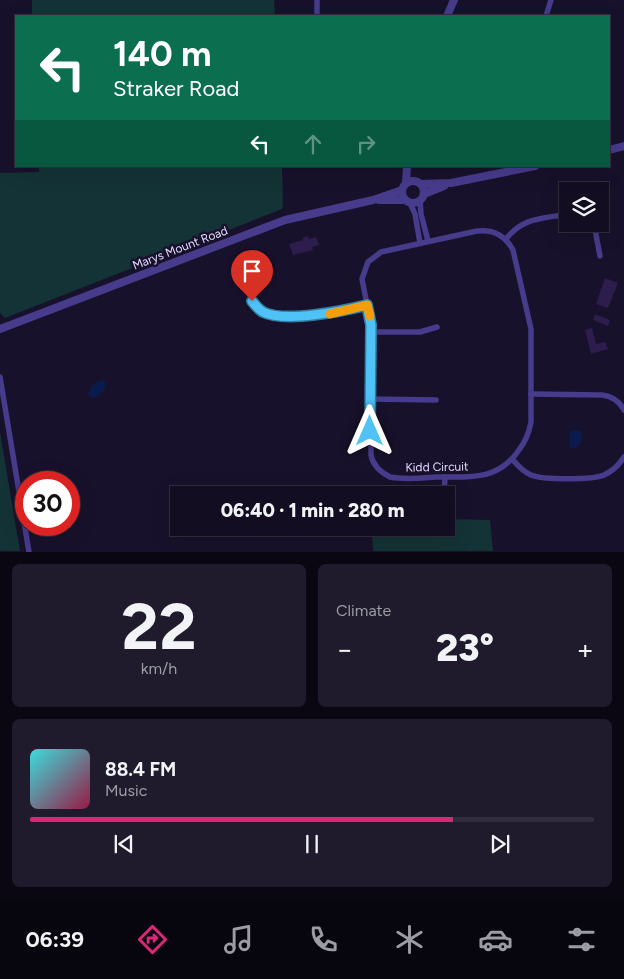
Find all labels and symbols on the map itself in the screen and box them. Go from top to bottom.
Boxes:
street label: Marys Mount Road [130,223,230,273]
pin [231,250,273,301]
position arrow [343,404,395,456]
street label: Kidd Circuit [405,459,469,475]
speed limit sign: 30 [15,471,80,536]

